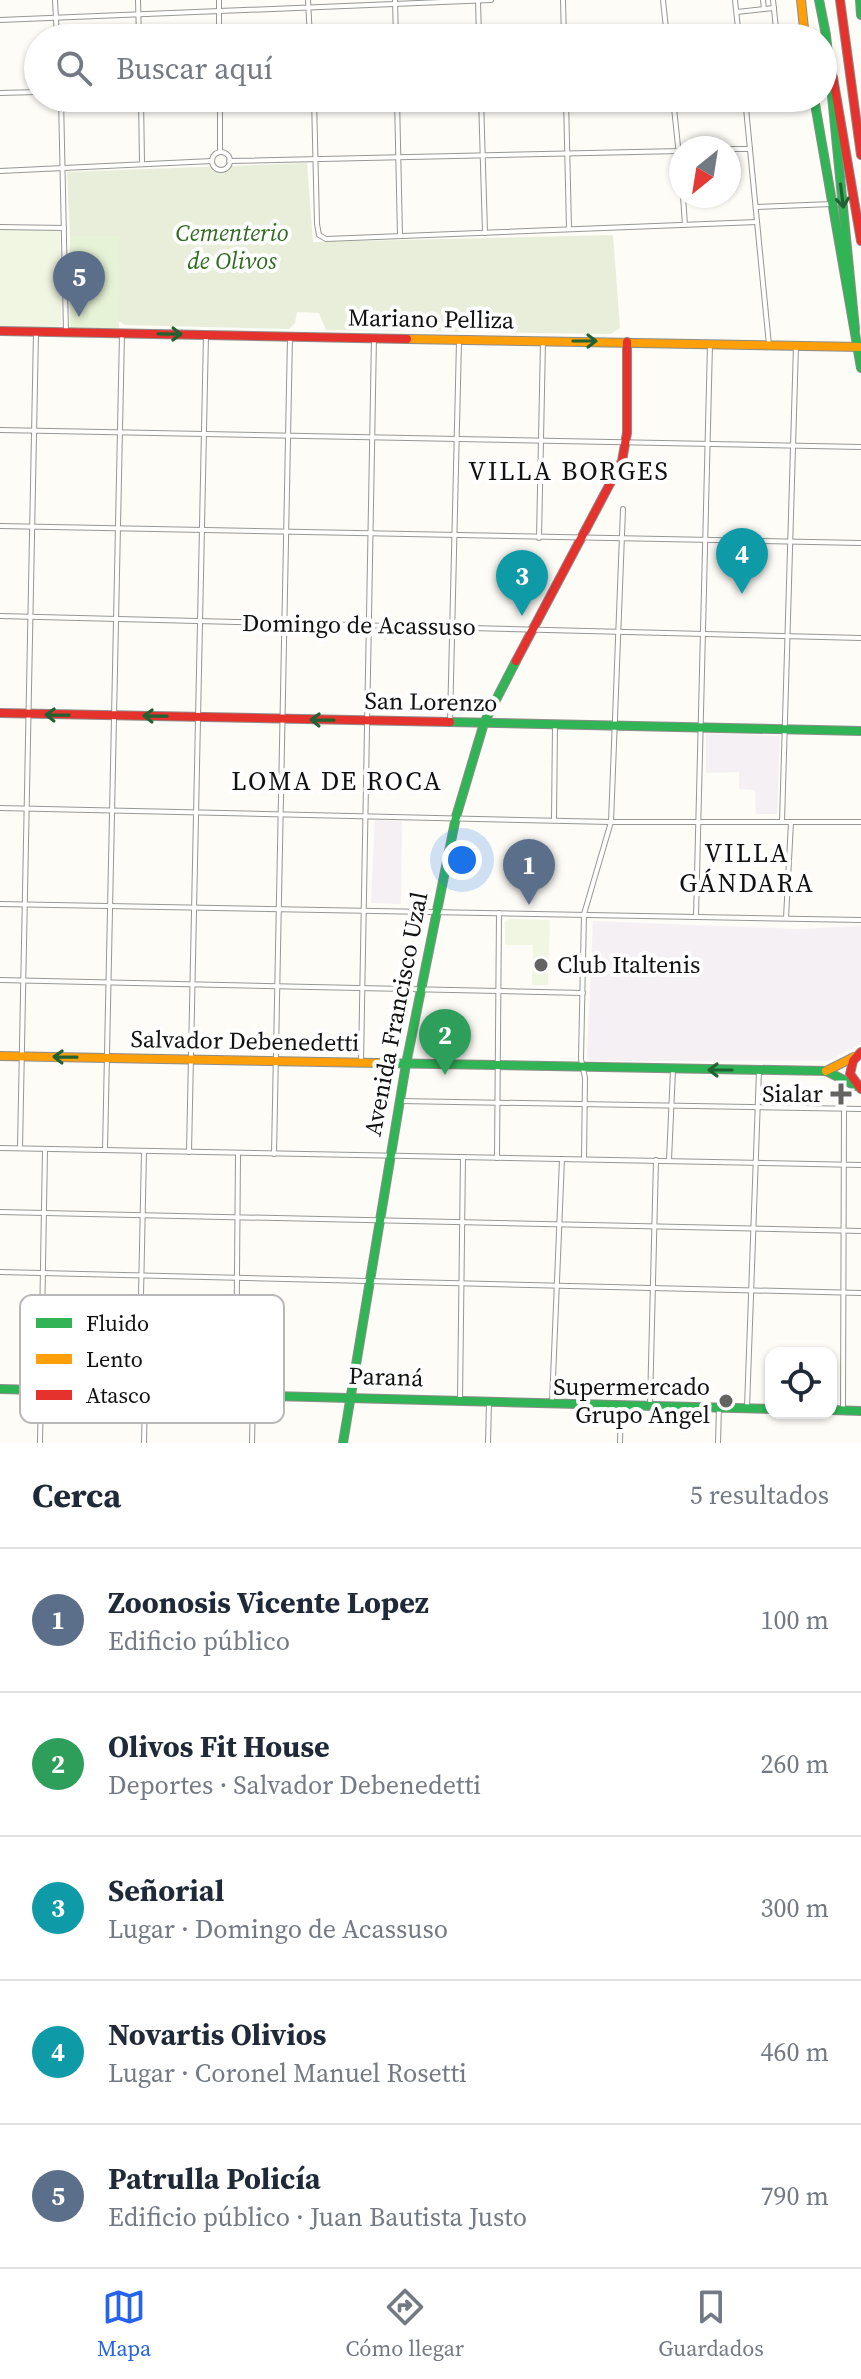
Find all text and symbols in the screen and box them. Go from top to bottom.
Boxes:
search box [24,24,837,112]
icon: search [52,46,96,90]
text: Buscar aquí [116,48,273,89]
north arrow [669,136,741,208]
one-way arrow [834,183,849,209]
park label: Cementerio de Olivos [175,216,289,277]
pin: 5 [53,251,105,317]
street label: Mariano Pelliza [348,301,515,336]
one-way arrow [156,326,183,342]
one-way arrow [571,334,598,349]
district label: VILLA BORGES [468,453,670,489]
pin: 4 [716,528,768,594]
pin: 3 [496,550,548,616]
street label: Domingo de Acassuso [242,606,476,643]
street label: San Lorenzo [364,684,498,719]
one-way arrow [44,707,71,722]
one-way arrow [142,709,169,724]
one-way arrow [309,712,336,727]
district label: LOMA DE ROCA [231,763,443,799]
district label: VILLA GÁNDARA [679,835,815,901]
pin: 1 [503,839,555,905]
your location [442,840,482,880]
street label: Avenida Francisco Uzal [356,889,435,1139]
place label: Club Italtenis [557,948,700,981]
marker: Club Italtenis [532,956,550,974]
pin: 2 [419,1009,471,1075]
street label: Salvador Debenedetti [130,1022,360,1059]
one-way arrow [52,1050,79,1065]
one-way arrow [707,1062,734,1078]
place label: Sialar [762,1077,823,1110]
marker: Sialar [830,1083,852,1105]
legend [20,1295,284,1423]
text: Fluido [86,1308,149,1338]
text: Lento [86,1344,143,1374]
map controls [765,1347,837,1419]
button: locate [765,1347,837,1419]
street label: Paraná [348,1359,425,1394]
place label: Supermercado Grupo Angel [553,1370,710,1431]
text: Atasco [86,1380,151,1410]
marker: Supermercado Grupo Angel [717,1392,735,1410]
text: Cerca [32,1472,121,1518]
text: 5 resultados [690,1477,829,1513]
text: Zoonosis Vicente Lopez [108,1582,429,1623]
text: 1 [51,1602,65,1638]
text: 100 m [761,1602,829,1638]
text: Edificio público [108,1623,290,1659]
text: Olivos Fit House [108,1726,330,1767]
text: 2 [51,1746,65,1782]
text: 260 m [761,1746,829,1782]
text: Deportes · Salvador Debenedetti [108,1767,481,1803]
text: Señorial [108,1870,224,1911]
text: 3 [51,1890,65,1926]
text: 300 m [761,1890,829,1926]
text: Lugar · Domingo de Acassuso [108,1911,448,1947]
text: Novartis Olivios [108,2014,326,2055]
text: 4 [51,2034,65,2070]
text: 460 m [761,2034,829,2070]
text: Lugar · Coronel Manuel Rosetti [108,2055,467,2091]
text: Patrulla Policía [108,2158,321,2199]
text: 5 [51,2178,65,2214]
text: 790 m [761,2178,829,2214]
text: Edificio público · Juan Bautista Justo [108,2199,527,2235]
tab: Mapa [97,2285,151,2363]
tab: Cómo llegar [345,2285,464,2363]
tab: Guardados [658,2285,764,2363]

